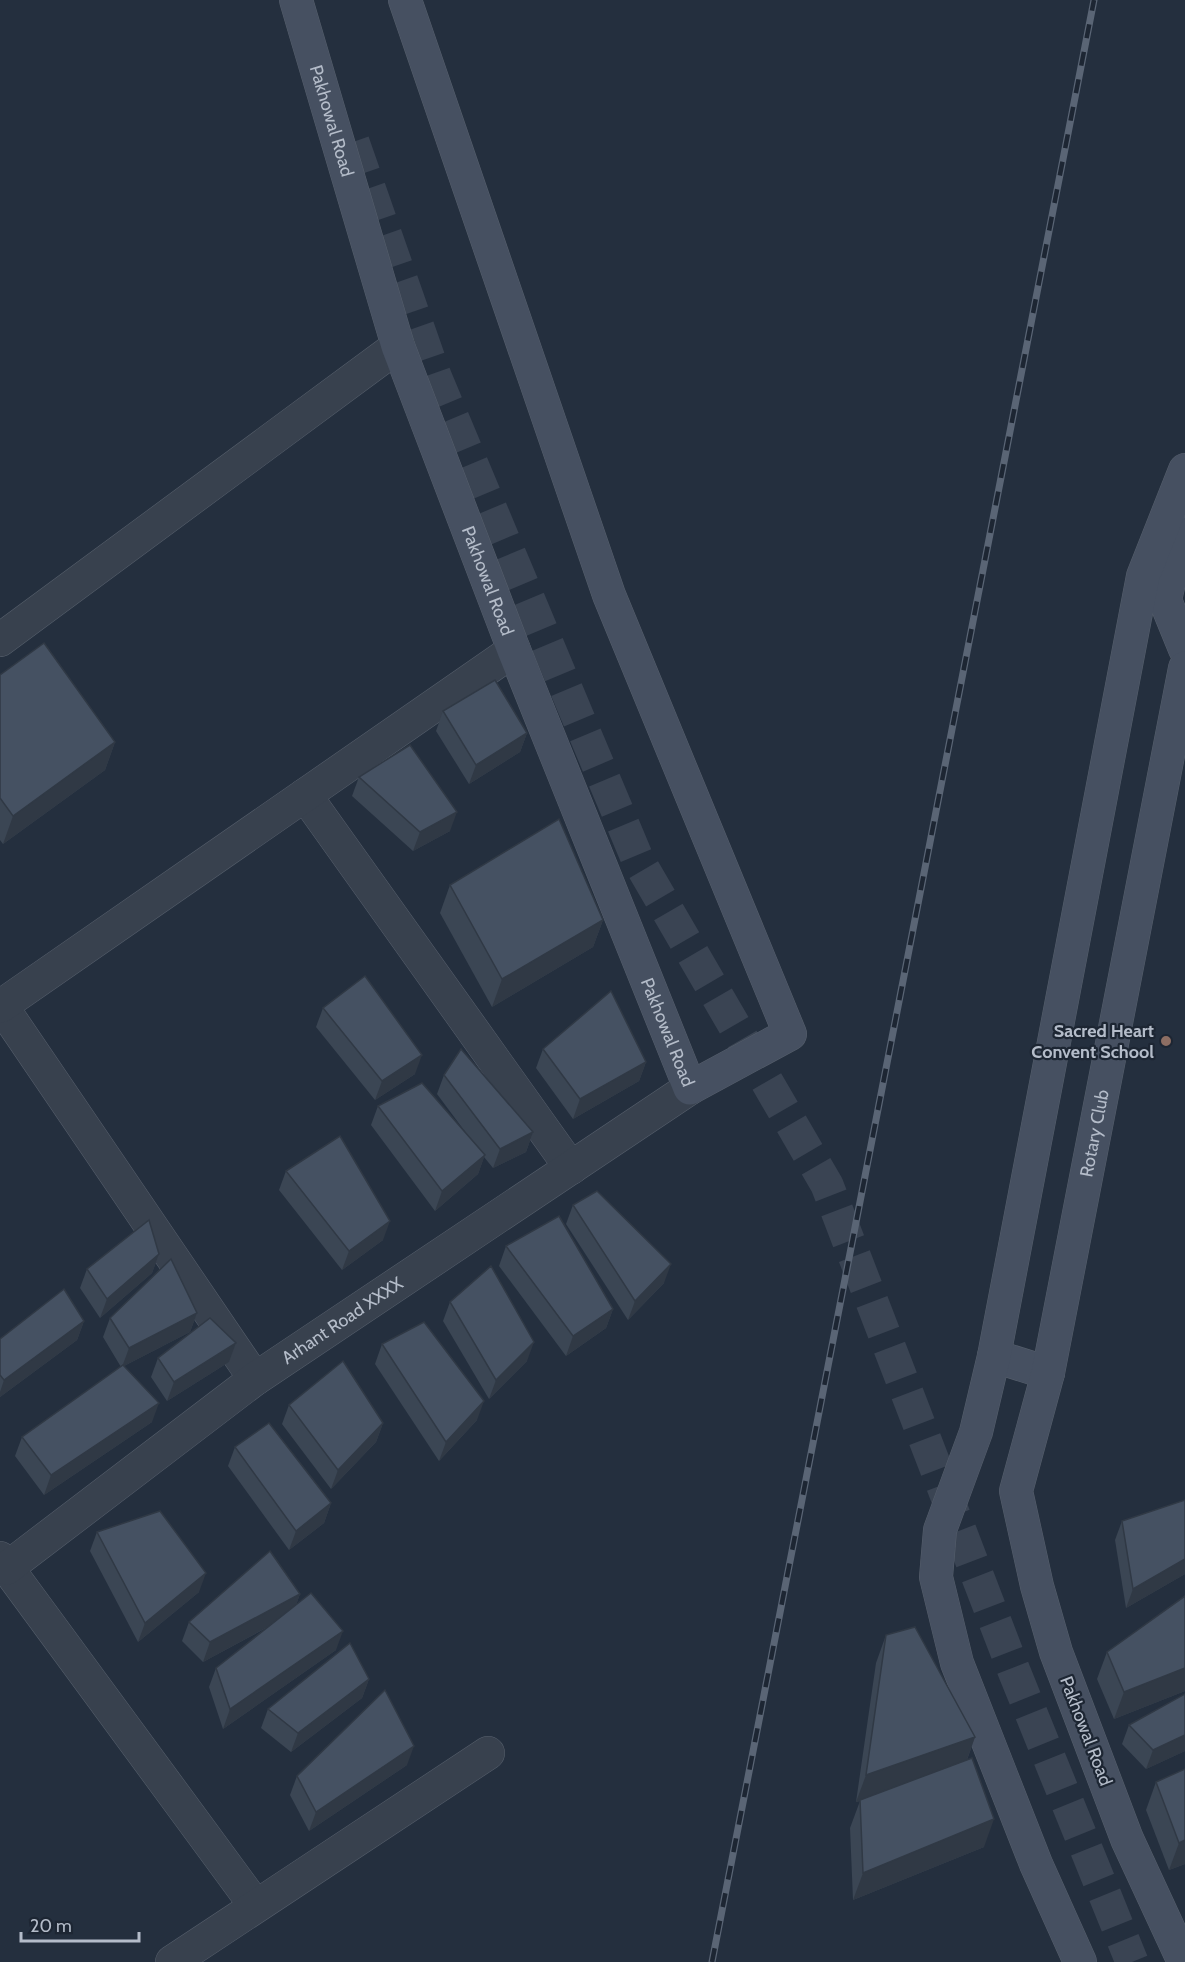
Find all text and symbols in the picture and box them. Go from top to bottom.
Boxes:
street label: Pakhowal Road [305,62,358,179]
street label: Pakhowal Road [457,523,518,639]
street label: Pakhowal Road [636,975,699,1090]
place label: Sacred Heart Convent School [1031,1020,1154,1063]
marker: Sacred Heart Convent School [1159,1034,1173,1048]
street label: Rotary Club [1075,1088,1114,1179]
street label: Arhant Road XXXX [278,1272,407,1369]
street label: Pakhowal Road [1055,1673,1117,1789]
scale bar [21,1905,140,1943]
text: 20 m [30,1915,72,1937]

